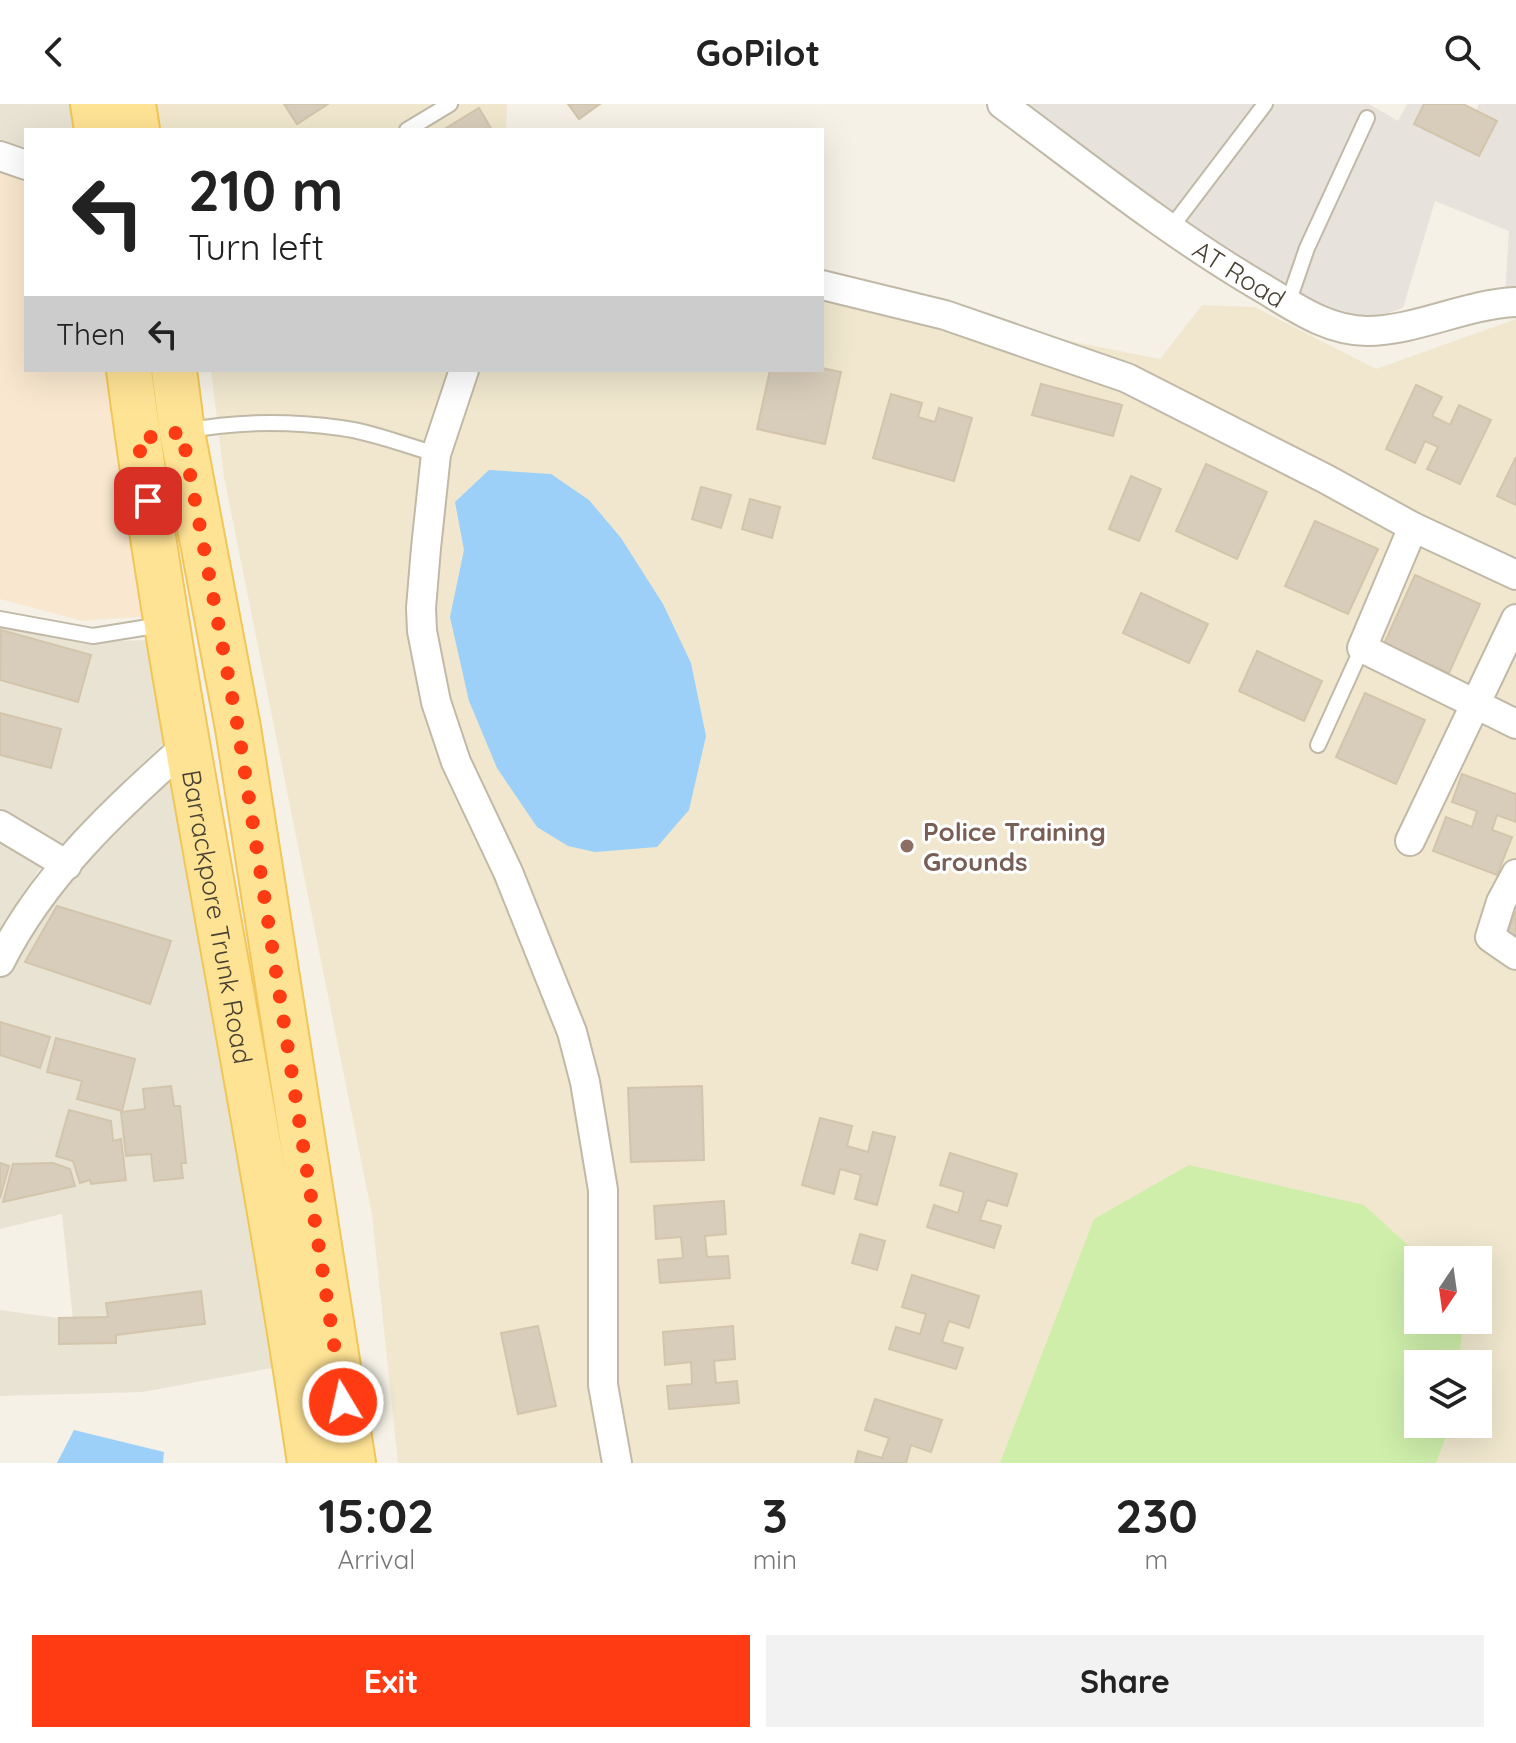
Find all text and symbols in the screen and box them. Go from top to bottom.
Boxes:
icon: back [32,30,76,74]
text: GoPilot [696,30,820,75]
icon: search [1440,30,1484,74]
text: 210 m [188,155,343,225]
icon: left [56,160,160,264]
text: Turn left [188,224,324,269]
street label: AT Road [1187,232,1292,315]
icon: left [141,312,185,356]
text: Then [56,315,125,353]
pin [114,467,182,535]
icon: arrive [126,479,170,523]
street label: Barrackpore Trunk Road [175,767,260,1066]
place label: Police Training Grounds [923,815,1106,878]
marker: Police Training Grounds [898,837,916,855]
north arrow [1404,1246,1492,1334]
map controls [1404,1246,1492,1438]
button: layers [1404,1350,1492,1438]
position arrow [301,1360,385,1444]
text: 15:02 [318,1485,434,1545]
text: 3 [762,1485,788,1545]
text: 230 [1115,1485,1198,1545]
text: Arrival [337,1543,415,1576]
text: min [753,1543,797,1576]
text: m [1145,1543,1168,1576]
button: Exit [32,1635,750,1727]
button: Share [766,1635,1484,1727]

